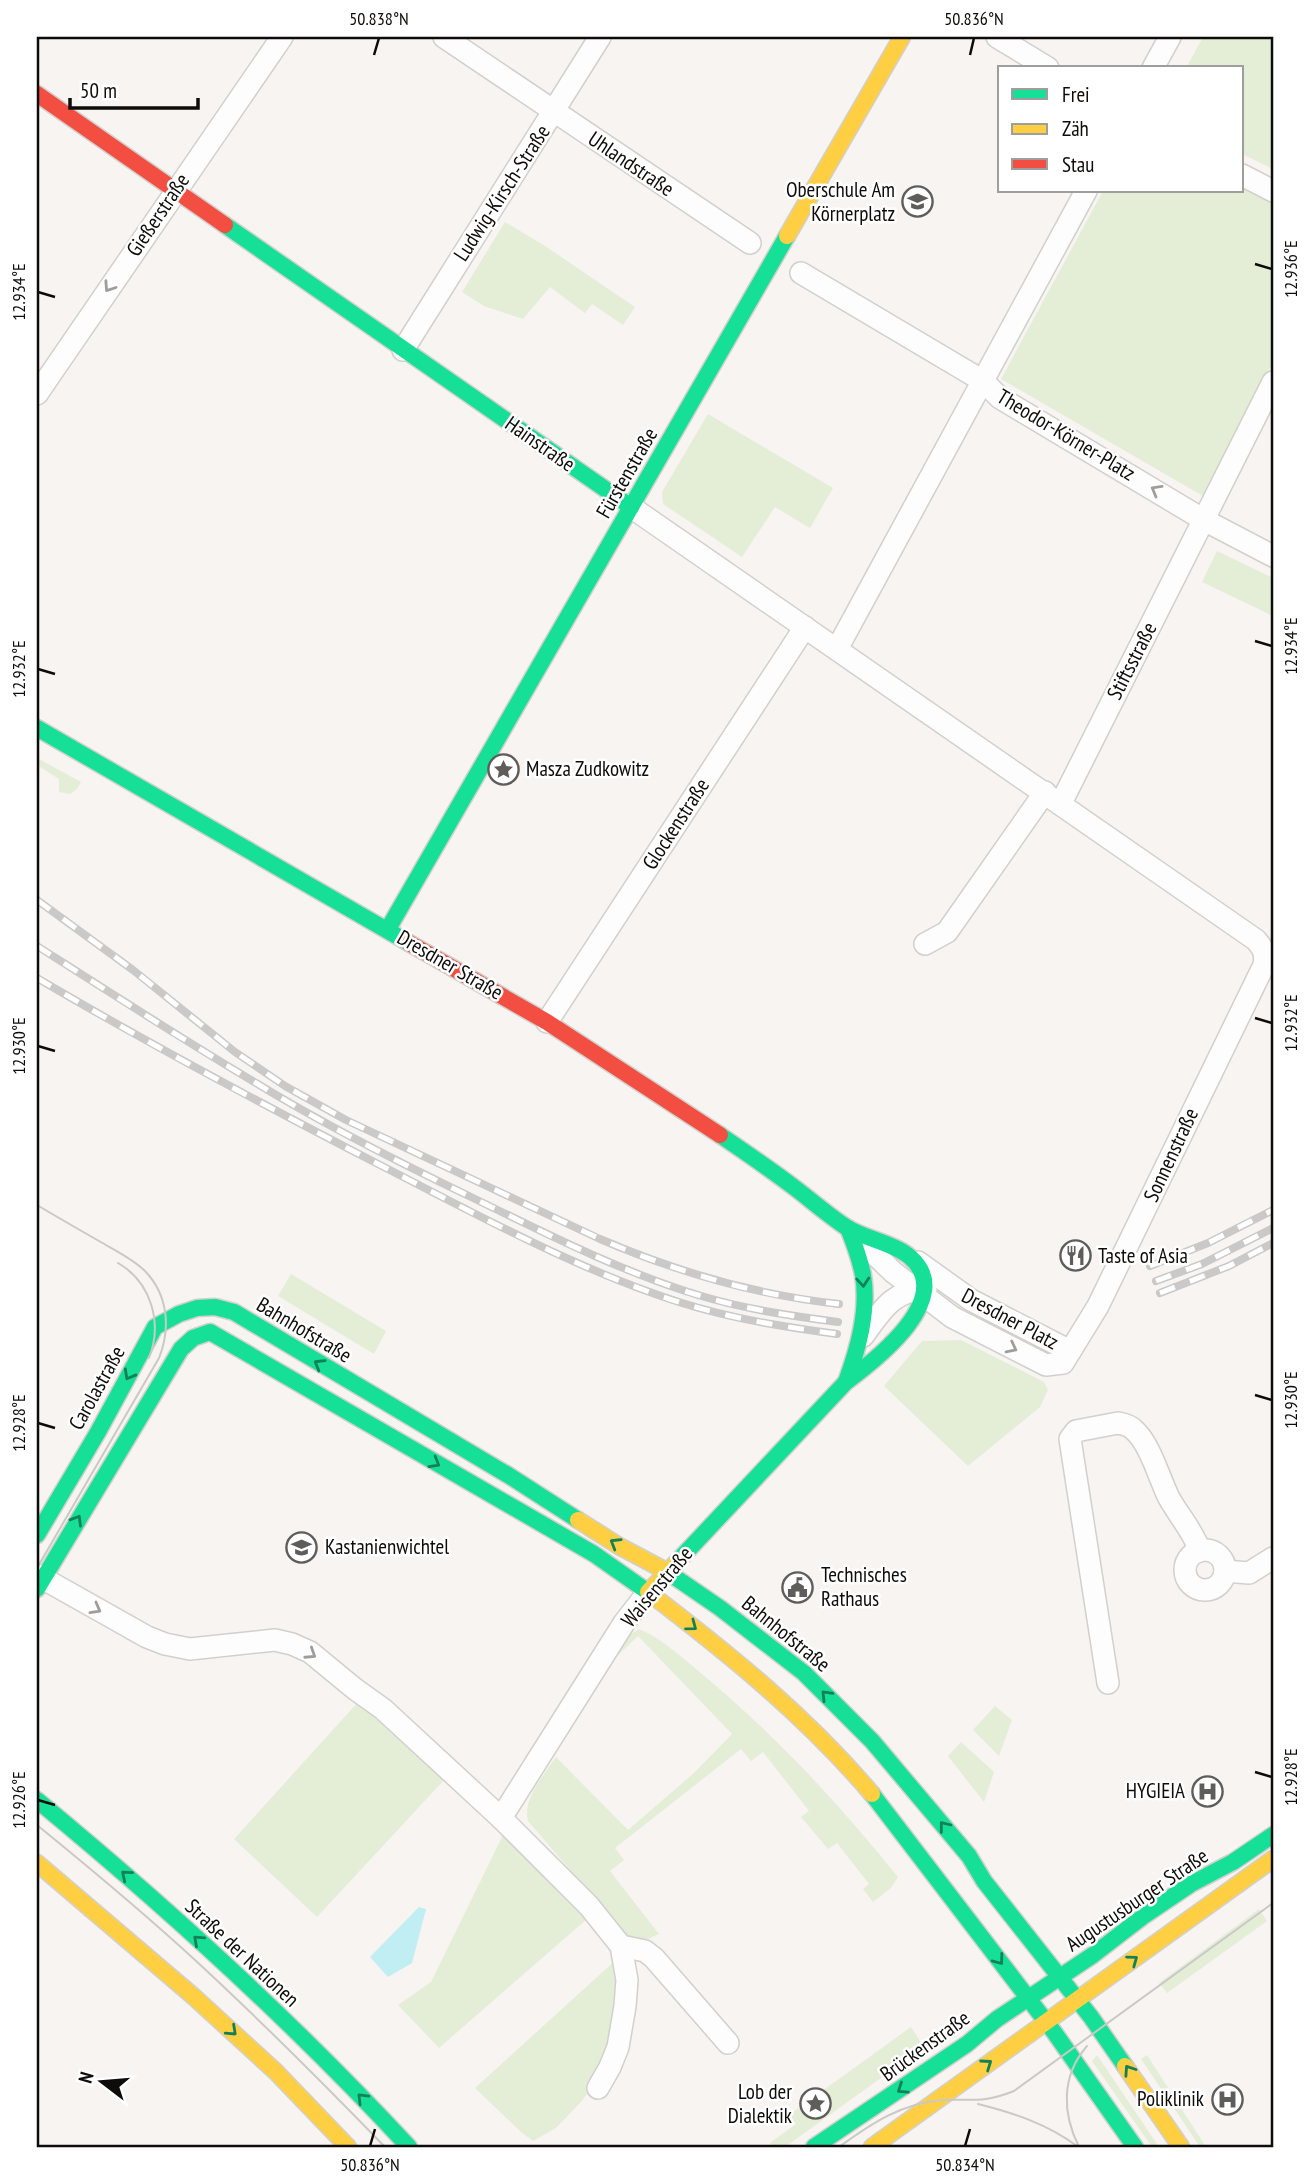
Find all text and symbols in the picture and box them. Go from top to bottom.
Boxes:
text: 50.838°N [349,7,409,30]
text: 50.836°N [944,7,1004,30]
scale bar [70,66,198,110]
legend [998,66,1244,192]
text: 50 m [80,77,117,104]
text: Frei [1062,81,1090,108]
text: Zäh [1062,115,1089,142]
street label: Ludwig-Kirsch-Straße [447,119,556,266]
street label: Uhlandstraße [583,125,679,202]
text: Stau [1062,151,1094,178]
street label: Gießerstraße [120,168,195,261]
place label: Oberschule Am Körnerplatz [786,176,895,227]
school or university icon: Oberschule Am Körnerplatz [901,185,935,219]
text: 12.936°E [1279,240,1302,298]
text: 12.934°E [7,263,30,321]
one-way arrow [104,280,117,293]
street label: Theodor-Körner-Platz [992,383,1140,486]
street label: Hainstraße [500,410,581,477]
street label: Fürstenstraße [590,423,663,523]
one-way arrow [1151,485,1164,498]
text: 12.934°E [1279,617,1302,675]
street label: Stiftsstraße [1101,618,1162,704]
text: 12.932°E [7,640,30,698]
place icon: Masza Zudkowitz [486,752,520,786]
place label: Masza Zudkowitz [526,755,649,782]
street label: Glockenstraße [636,773,715,875]
street label: Dresdner Straße [393,923,508,1006]
text: 12.932°E [1279,994,1302,1052]
text: 12.930°E [7,1017,30,1075]
street label: Sonnenstraße [1137,1104,1204,1206]
restaurant icon: Taste of Asia [1058,1239,1092,1273]
place label: Taste of Asia [1098,1242,1188,1269]
one-way arrow [855,1277,870,1288]
street label: Dresdner Platz [957,1282,1063,1355]
street label: Bahnhofstraße [252,1291,357,1368]
one-way arrow [1005,1339,1018,1353]
street label: Carolastraße [62,1341,131,1434]
one-way arrow [314,1359,327,1372]
one-way arrow [124,1368,137,1381]
text: 12.930°E [1279,1371,1302,1429]
text: 12.928°E [7,1394,30,1452]
one-way arrow [427,1454,440,1467]
one-way arrow [69,1515,82,1528]
school or university icon: Kastanienwichtel [285,1530,319,1564]
place label: Kastanienwichtel [325,1533,449,1560]
one-way arrow [609,1539,622,1552]
street label: Waisenstraße [615,1541,698,1633]
place label: Technisches Rathaus [821,1561,907,1612]
public building icon: Technisches Rathaus [781,1570,815,1604]
street label: Bahnhofstraße [737,1590,836,1678]
one-way arrow [89,1601,102,1614]
one-way arrow [685,1617,697,1630]
one-way arrow [303,1646,316,1659]
one-way arrow [822,1690,835,1703]
text: 12.928°E [1279,1748,1302,1806]
text: 12.926°E [7,1771,30,1829]
hospital icon: HYGIEIA [1191,1774,1225,1808]
place label: HYGIEIA [1126,1777,1185,1804]
one-way arrow [940,1821,953,1833]
street label: Augustusburger Straße [1060,1842,1213,1957]
one-way arrow [121,1871,134,1883]
street label: Straße der Nationen [180,1893,305,2012]
one-way arrow [193,1936,206,1948]
one-way arrow [991,1952,1004,1964]
one-way arrow [1125,1956,1138,1968]
street label: Brückenstraße [875,2004,975,2087]
one-way arrow [224,2023,237,2035]
north arrow [66,2048,136,2118]
one-way arrow [979,2060,992,2072]
one-way arrow [1125,2065,1137,2078]
text: N [73,2069,99,2086]
place label: Lob der Dialektik [728,2078,792,2129]
one-way arrow [897,2081,910,2093]
hospital icon: Poliklinik [1210,2082,1244,2116]
place label: Poliklinik [1137,2085,1204,2112]
place icon: Lob der Dialektik [798,2087,832,2121]
one-way arrow [357,2093,370,2106]
text: 50.836°N [340,2153,400,2176]
text: 50.834°N [935,2153,995,2176]

